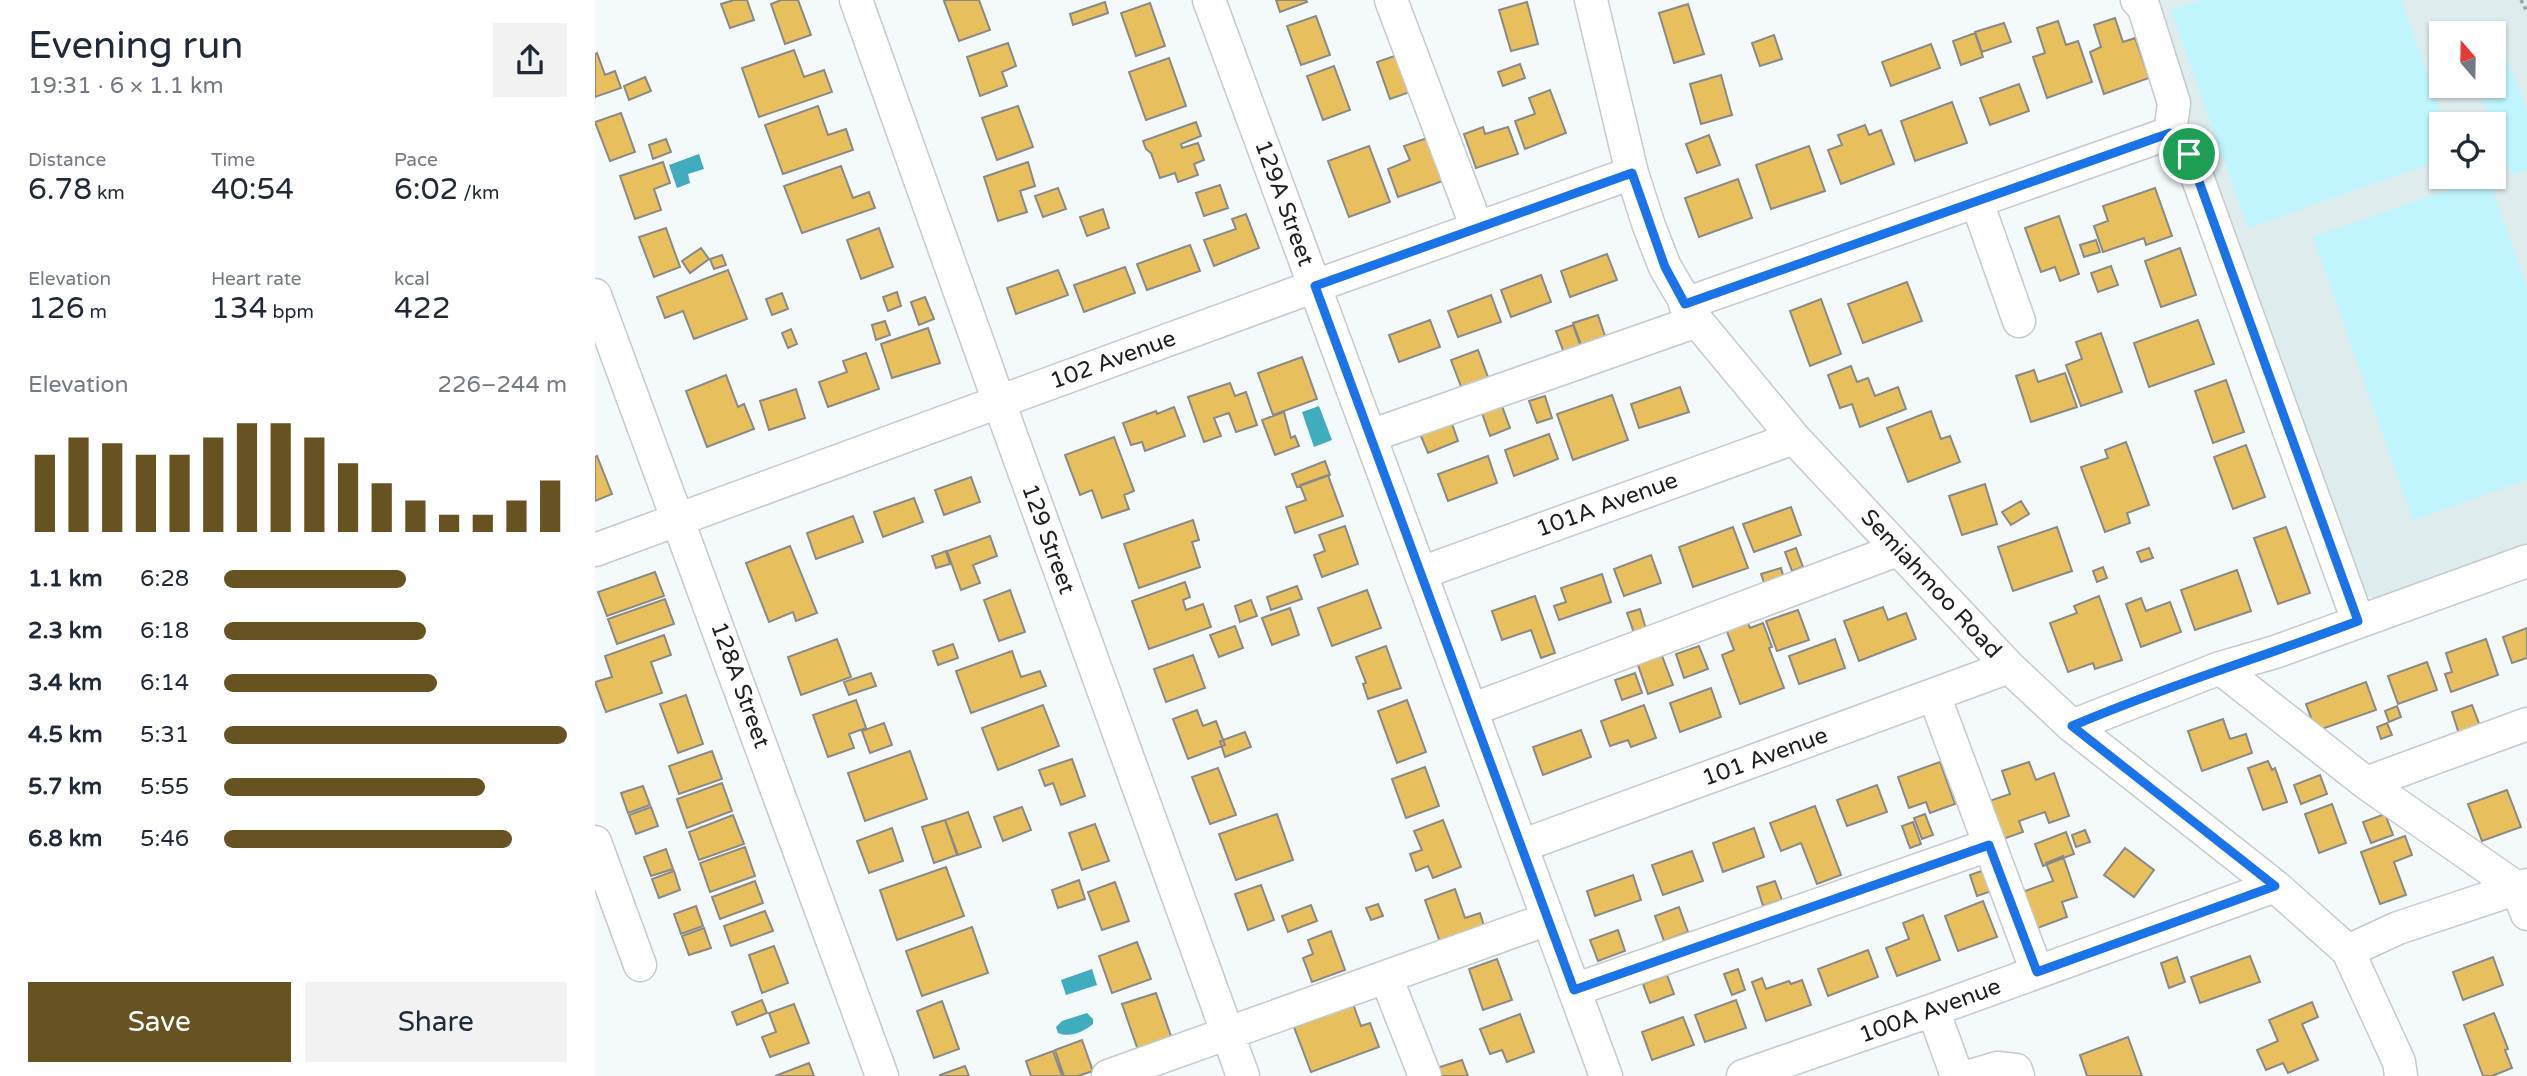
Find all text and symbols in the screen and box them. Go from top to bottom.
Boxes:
north arrow [2429,21,2506,98]
map controls [2429,21,2506,189]
text: Evening run [28,23,243,69]
button: share [493,23,567,97]
text: 19:31 · 6 × 1.1 km [28,72,224,100]
button: locate [2429,112,2506,189]
pin [2159,124,2219,184]
icon: arrive [2170,135,2208,173]
street label: 129A Street [1248,136,1320,270]
text: Distance [28,149,106,171]
text: Time [211,149,255,171]
text: Pace [394,149,438,171]
text: 6.78 [28,171,92,208]
text: 40:54 [211,171,294,208]
text: 6:02 [394,171,458,208]
text: km [92,182,125,204]
text: /km [458,182,499,204]
text: Elevation [28,268,111,290]
text: Heart rate [211,268,302,290]
text: kcal [394,268,430,290]
text: 126 [28,290,85,327]
text: 134 [211,290,268,327]
text: 422 [394,290,451,327]
text: m [85,301,107,323]
text: bpm [268,301,314,323]
street label: 102 Avenue [1046,324,1180,396]
text: Elevation [28,371,129,399]
text: 226–244 m [438,371,567,399]
street label: 101A Avenue [1532,466,1682,544]
street label: 129 Street [1015,480,1081,598]
street label: Semiahmoo Road [1855,504,2007,664]
text: 1.1 km [28,565,103,593]
text: 6:28 [140,565,189,593]
text: 2.3 km [28,617,103,645]
text: 6:18 [140,617,189,645]
street label: 128A Street [704,618,776,752]
text: 3.4 km [28,669,102,697]
text: 6:14 [140,669,189,697]
text: 4.5 km [28,721,103,749]
text: 5:31 [140,721,189,749]
street label: 101 Avenue [1698,721,1832,793]
text: 5.7 km [28,773,102,801]
text: 5:55 [140,773,189,801]
text: 6.8 km [28,825,102,853]
text: 5:46 [140,825,189,853]
street label: 100A Avenue [1855,972,2005,1050]
button: Save [28,982,291,1062]
button: Share [305,982,567,1062]

